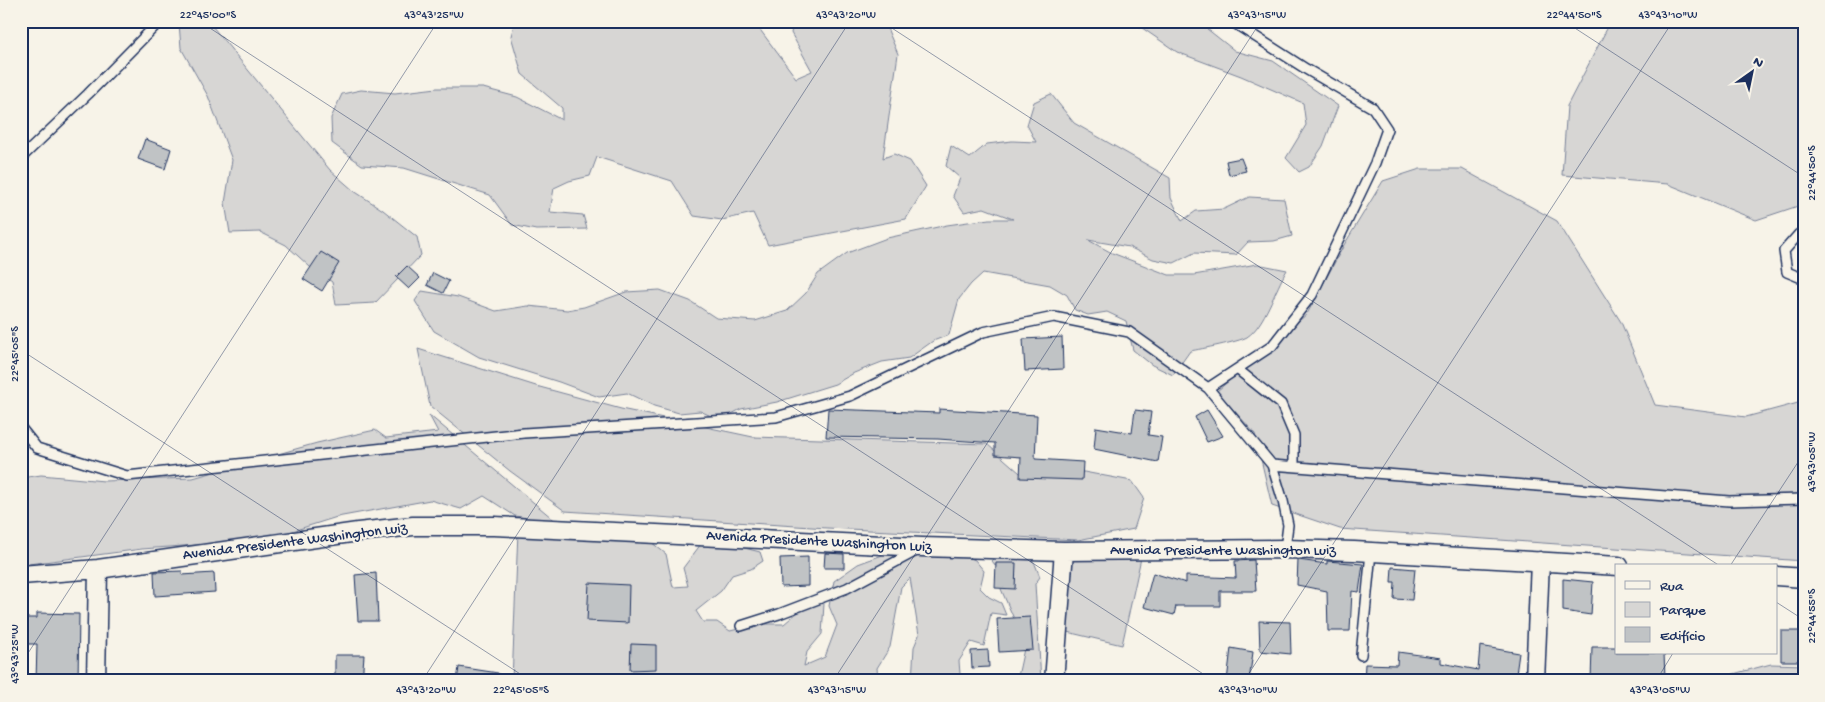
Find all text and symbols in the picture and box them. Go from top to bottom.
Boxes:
text: 22°45'00"S [180,9,237,23]
text: 43°43'25"W [404,9,464,23]
text: 43°43'20"W [816,9,876,23]
text: 43°43'15"W [1228,9,1286,23]
text: 22°44'50"S [1546,9,1602,23]
text: 43°43'10"W [1638,9,1698,23]
north arrow [1728,48,1778,98]
text: N [1749,54,1766,73]
text: 22°44'50"S [1806,145,1820,201]
text: 22°45'05"S [9,326,23,382]
text: 43°43'05"W [1806,432,1820,492]
street label: Avenida Presidente Washington Luiz [182,519,409,565]
street label: Avenida Presidente Washington Luiz [706,527,933,557]
street label: Avenida Presidente Washington Luiz [1110,542,1336,560]
legend [1615,564,1778,654]
text: Rua [1660,578,1684,596]
text: 22°44'55"S [1806,588,1820,643]
text: Parque [1659,602,1706,620]
text: 43°43'25"W [9,624,23,684]
text: Edifício [1660,628,1706,646]
text: 43°43'20"W [396,684,456,698]
text: 22°45'05"S [493,684,549,698]
text: 43°43'15"W [808,684,866,698]
text: 43°43'10"W [1218,684,1278,698]
text: 43°43'05"W [1630,684,1690,698]

